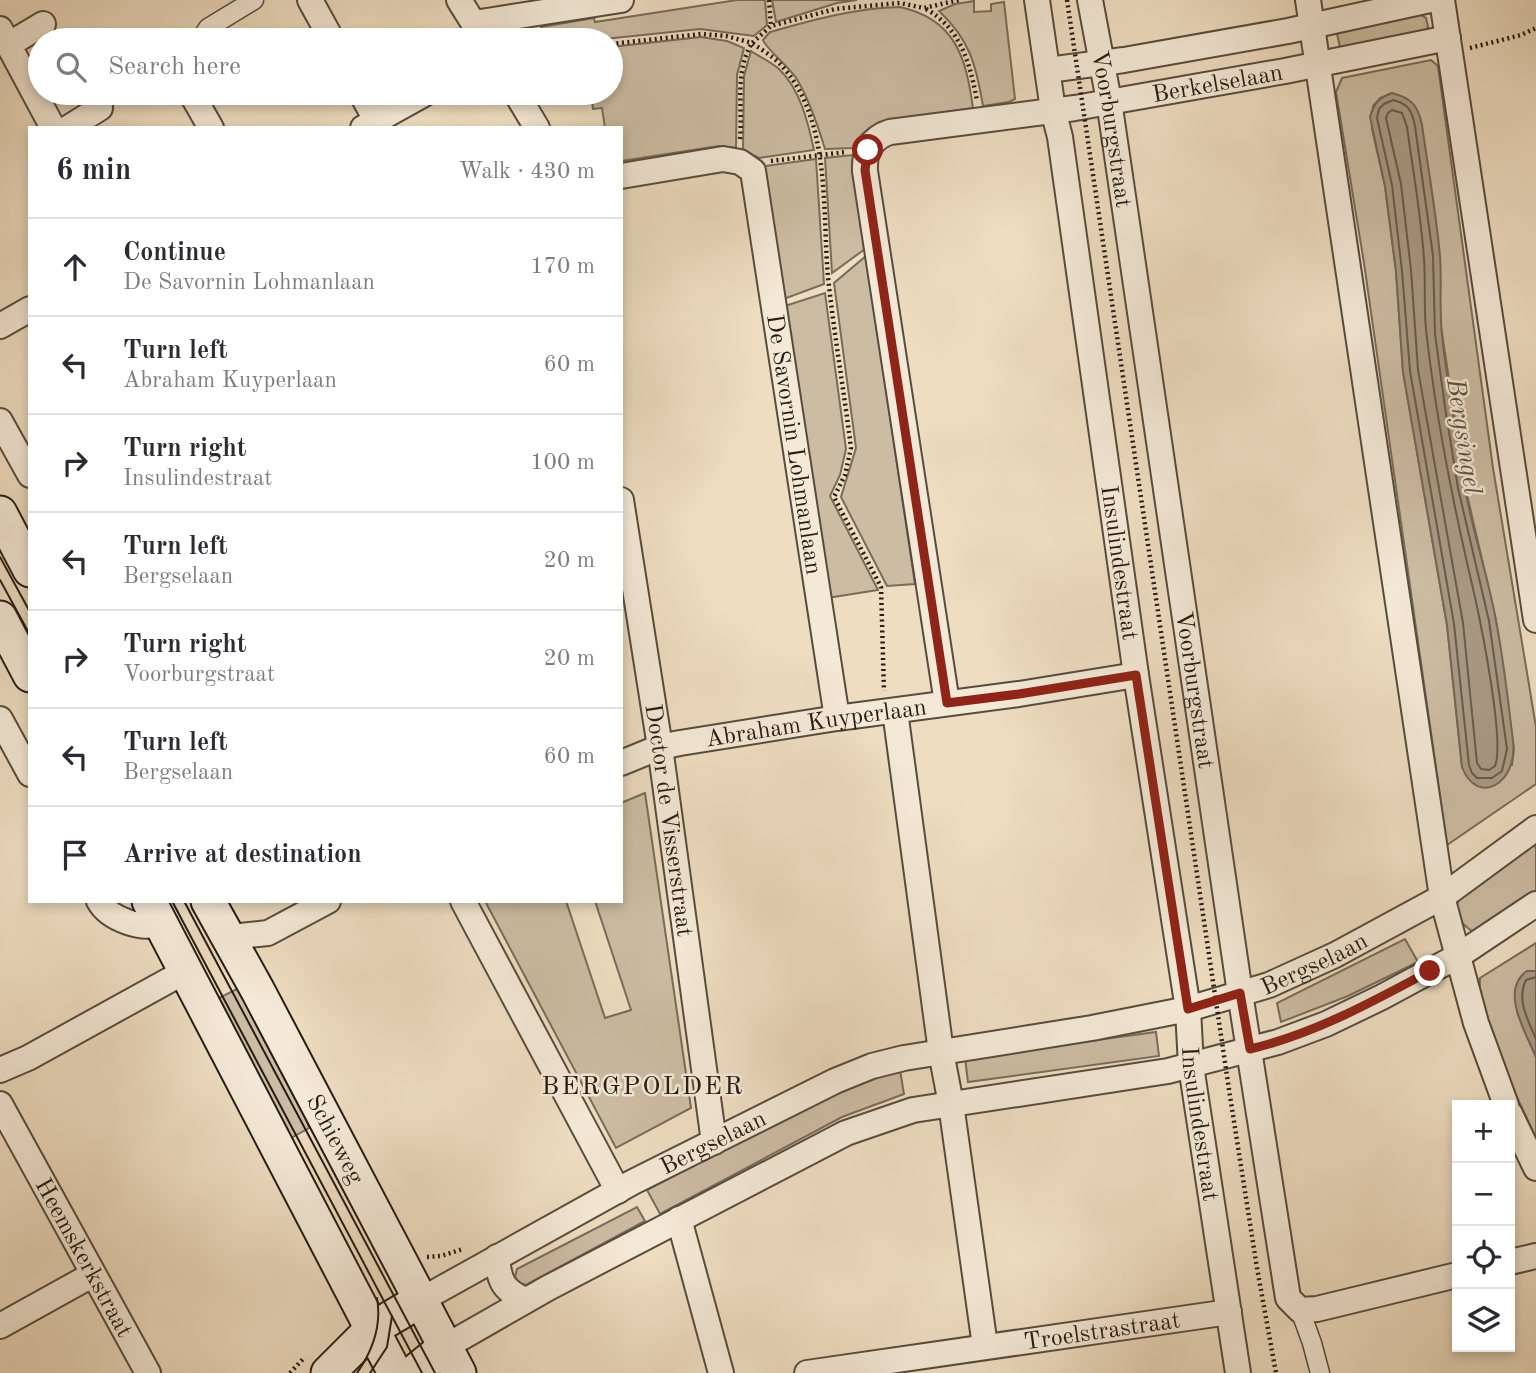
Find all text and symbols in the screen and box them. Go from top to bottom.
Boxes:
search box [28,28,623,105]
icon: search [52,48,90,86]
street label: Voorburgstraat [1086,49,1135,209]
text: Search here [108,54,241,80]
street label: Berkelselaan [1151,62,1285,108]
route start [852,134,883,165]
text: 6 min [56,156,131,186]
text: Walk · 430 m [459,160,595,183]
text: Continue [123,240,226,266]
icon: ahead [56,248,94,286]
text: 170 m [530,255,595,278]
text: De Savornin Lohmanlaan [123,271,375,294]
street label: De Savornin Lohmanlaan [761,313,825,577]
text: Turn left [123,338,228,364]
icon: left [56,346,94,384]
text: 60 m [544,353,595,376]
text: Abraham Kuyperlaan [123,369,337,392]
water label: Bergsingel [1441,375,1485,497]
text: Turn right [123,436,246,462]
icon: right [56,444,94,482]
text: 100 m [530,451,595,474]
text: Insulindestraat [123,467,272,490]
street label: Insulindestraat [1095,484,1141,642]
text: Turn left [123,534,228,560]
icon: left [56,542,94,580]
text: 20 m [544,549,595,572]
text: Bergselaan [123,565,233,588]
street label: Voorburgstraat [1170,610,1217,770]
text: Turn right [123,632,246,658]
icon: right [56,640,94,678]
text: 20 m [544,647,595,670]
text: Voorburgstraat [123,663,275,686]
street label: Abraham Kuyperlaan [704,696,928,753]
street label: Doctor de Visserstraat [639,703,696,938]
text: Turn left [123,730,228,756]
icon: left [56,738,94,776]
text: 60 m [544,745,595,768]
text: Bergselaan [123,761,233,784]
icon: arrive [56,836,94,874]
text: Arrive at destination [123,842,362,868]
street label: Bergselaan [1258,930,1372,1001]
route end [1414,955,1445,986]
street label: Insulindestraat [1176,1046,1222,1203]
district label: BERGPOLDER [541,1074,745,1100]
street label: Schieweg [301,1091,367,1188]
map controls [1452,1100,1515,1352]
button: + [1452,1100,1515,1163]
street label: Bergselaan [657,1107,771,1180]
button: − [1452,1163,1515,1226]
street label: Heemskerkstraat [29,1175,136,1342]
button: locate [1452,1226,1515,1289]
button: layers [1452,1289,1515,1352]
street label: Troelstrastraat [1022,1309,1182,1356]

